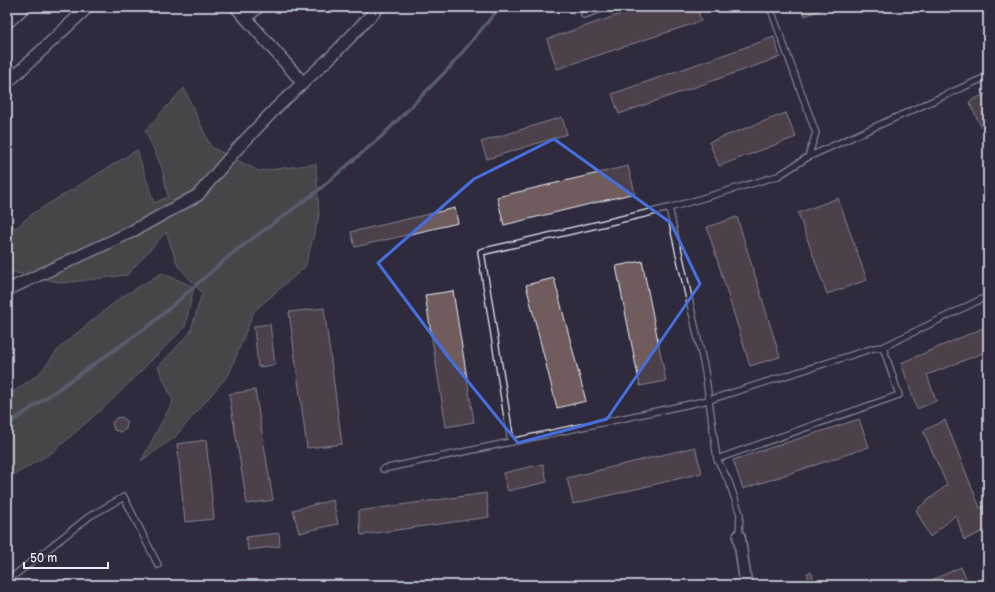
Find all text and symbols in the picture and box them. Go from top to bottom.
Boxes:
scale bar [24,544,108,570]
text: 50 m [30,551,57,566]

